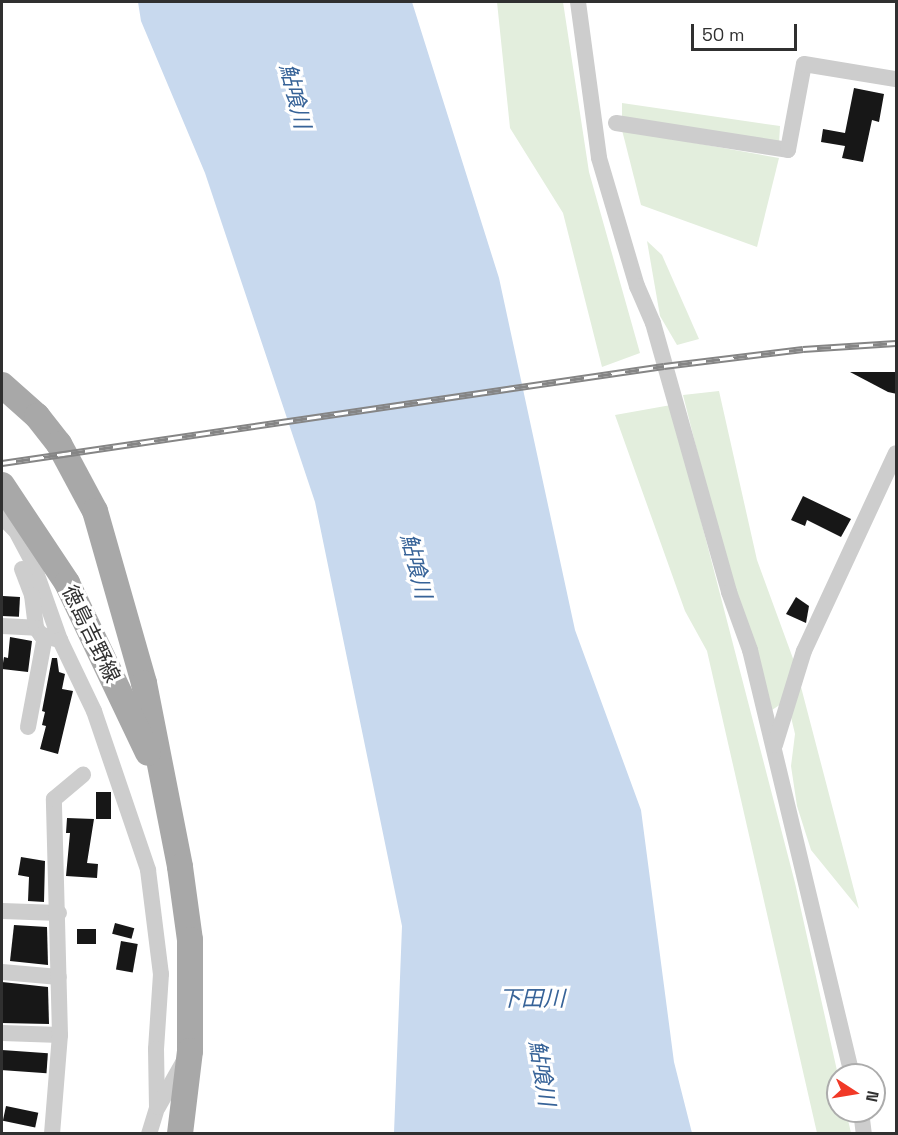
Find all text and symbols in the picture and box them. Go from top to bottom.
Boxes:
scale bar [694,12,800,50]
text: 50 m [702,23,744,46]
water label: 鮎喰川 [274,61,316,131]
water label: 鮎喰川 [395,531,437,601]
street label: 徳島吉野線 [57,581,125,687]
water label: 下田川 [499,986,565,1012]
water label: 鮎喰川 [524,1038,560,1108]
north arrow [826,1063,886,1123]
text: N [861,1089,884,1104]

